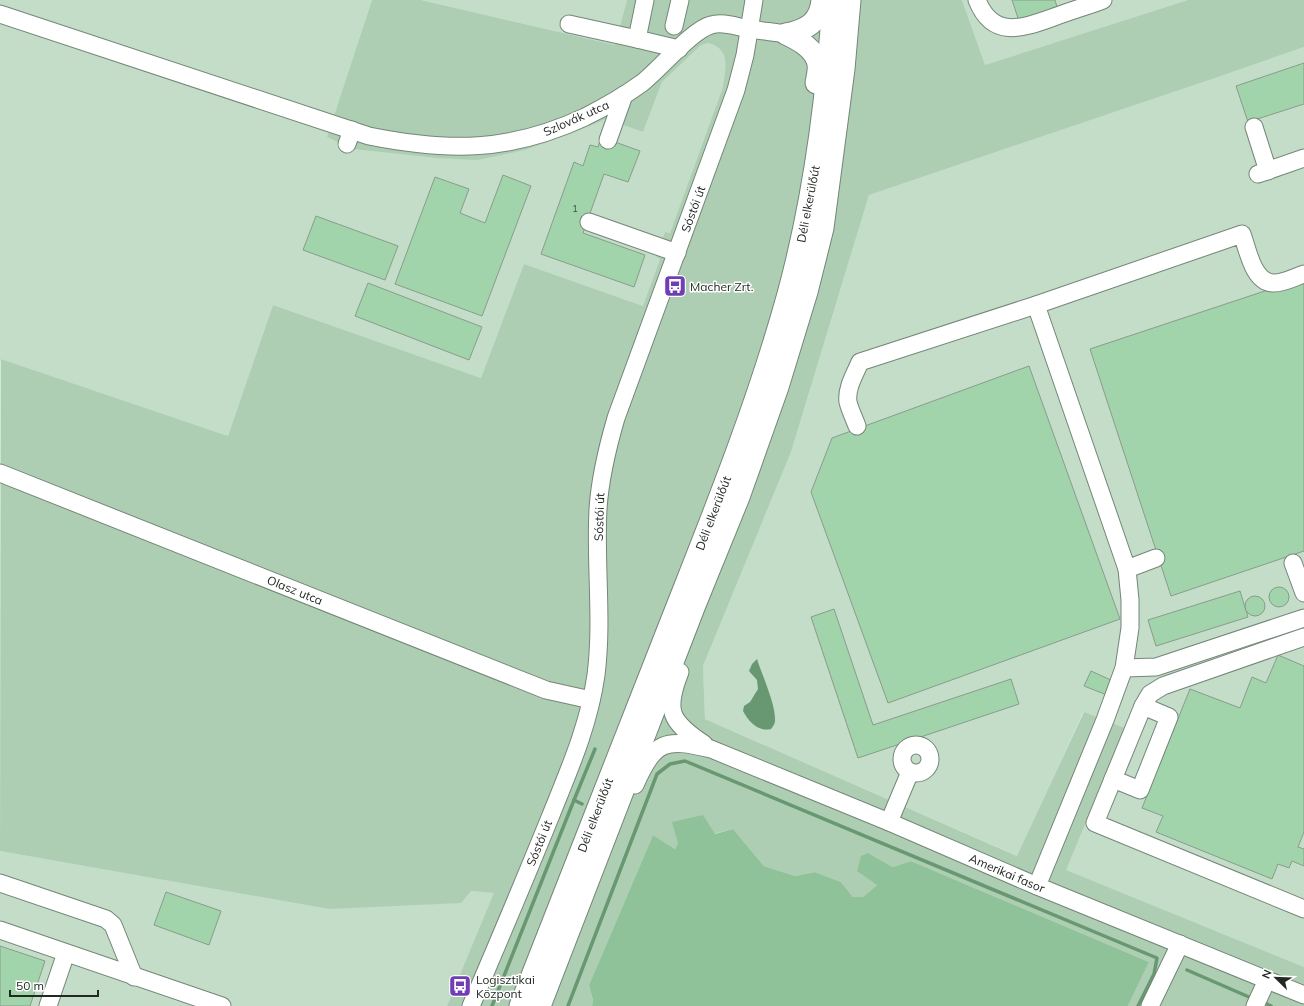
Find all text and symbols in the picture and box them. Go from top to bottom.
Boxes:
street label: Szlovák utca [541,97,611,139]
street label: Déli elkerülőút [793,164,823,244]
street label: Sóstói út [678,184,708,234]
house number: 1 [572,202,578,215]
bus stop icon: Macher Zrt. [662,273,688,299]
place label: Macher Zrt. [690,279,753,294]
street label: Déli elkerülőút [692,474,734,552]
street label: Sóstói út [591,493,607,541]
street label: Olasz utca [265,572,325,608]
street label: Déli elkerülőút [574,776,616,854]
street label: Sóstói út [523,818,555,868]
street label: Amerikai fasor [967,850,1048,896]
north arrow [1256,958,1296,998]
text: N [1259,968,1275,981]
scale bar [10,972,98,998]
place label: Logisztikai Központ [476,972,535,1001]
bus stop icon: Logisztikai Központ [447,973,473,999]
text: 50 m [16,978,44,993]

